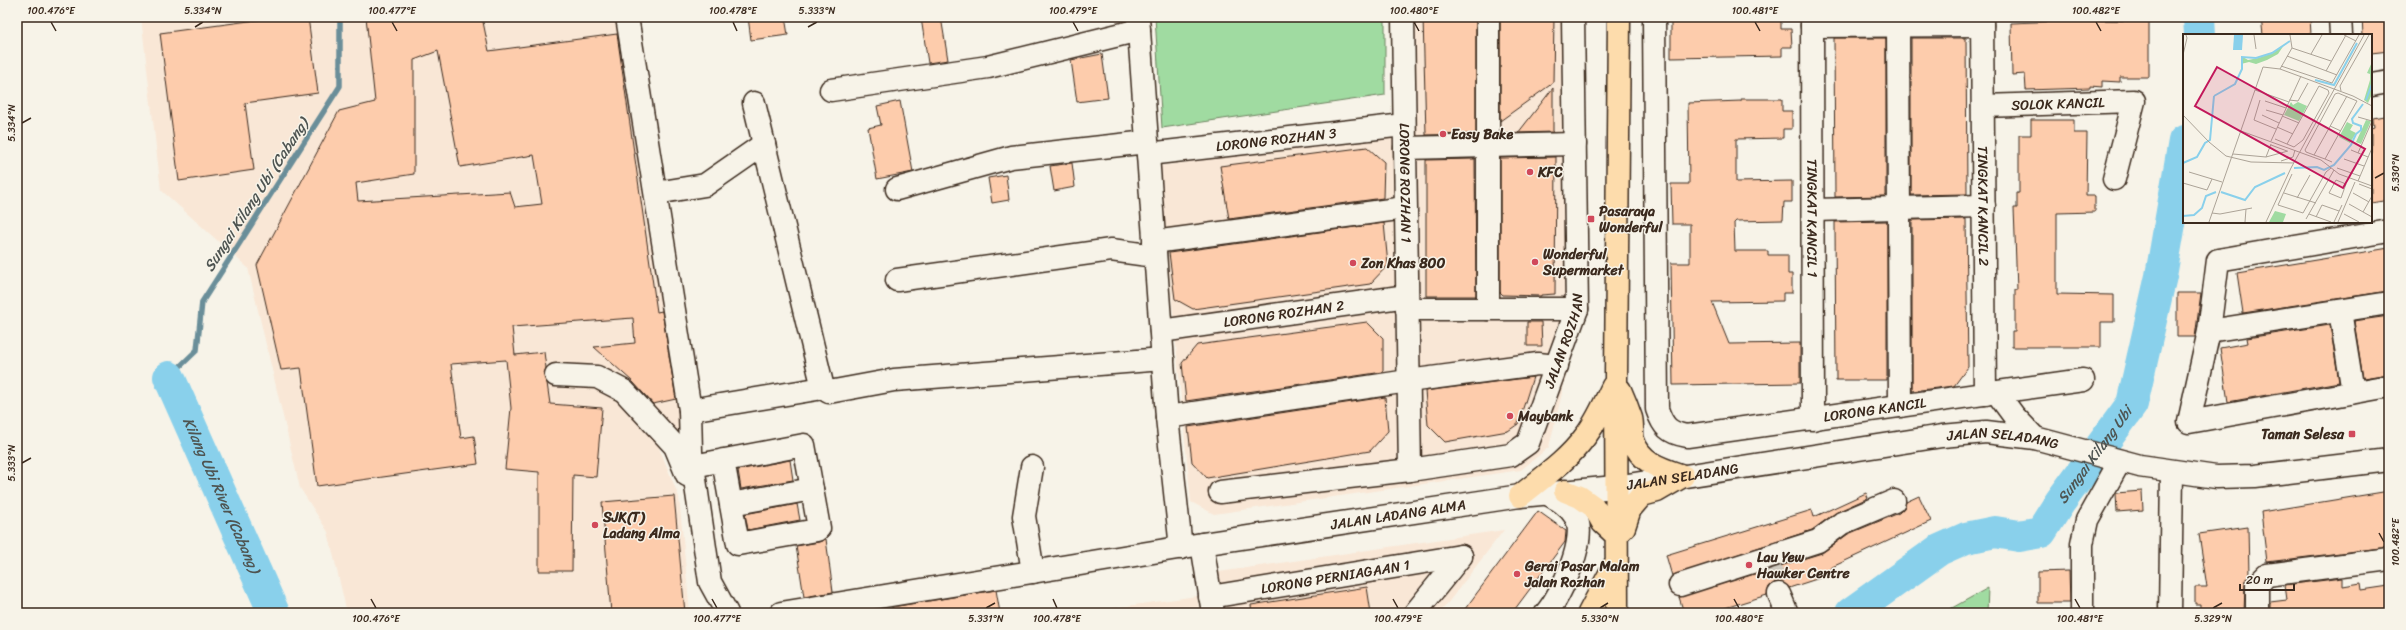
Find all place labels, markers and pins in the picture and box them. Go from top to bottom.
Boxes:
place label: Easy Bake [1451,122,1513,147]
marker: Easy Bake [1438,129,1448,139]
place label: KFC [1537,160,1563,185]
marker: KFC [1525,167,1535,177]
place label: Pasaraya Wonderful [1599,199,1663,240]
marker: Pasaraya Wonderful [1586,214,1596,224]
place label: Wonderful Supermarket [1542,242,1625,283]
place label: Zon Khas 800 [1360,251,1445,276]
marker: Wonderful Supermarket [1530,257,1540,267]
marker: Zon Khas 800 [1348,258,1358,268]
place label: Maybank [1517,404,1574,429]
marker: Maybank [1505,411,1515,421]
place label: Taman Selesa [2261,422,2345,447]
marker: Taman Selesa [2347,429,2357,439]
place label: SJK(T) Ladang Alma [602,505,680,546]
marker: SJK(T) Ladang Alma [590,520,600,530]
place label: Lau Yew Hawker Centre [1756,545,1851,586]
place label: Gerai Pasar Malam Jalan Rozhan [1524,554,1640,595]
marker: Lau Yew Hawker Centre [1744,560,1754,570]
marker: Gerai Pasar Malam Jalan Rozhan [1512,569,1522,579]

